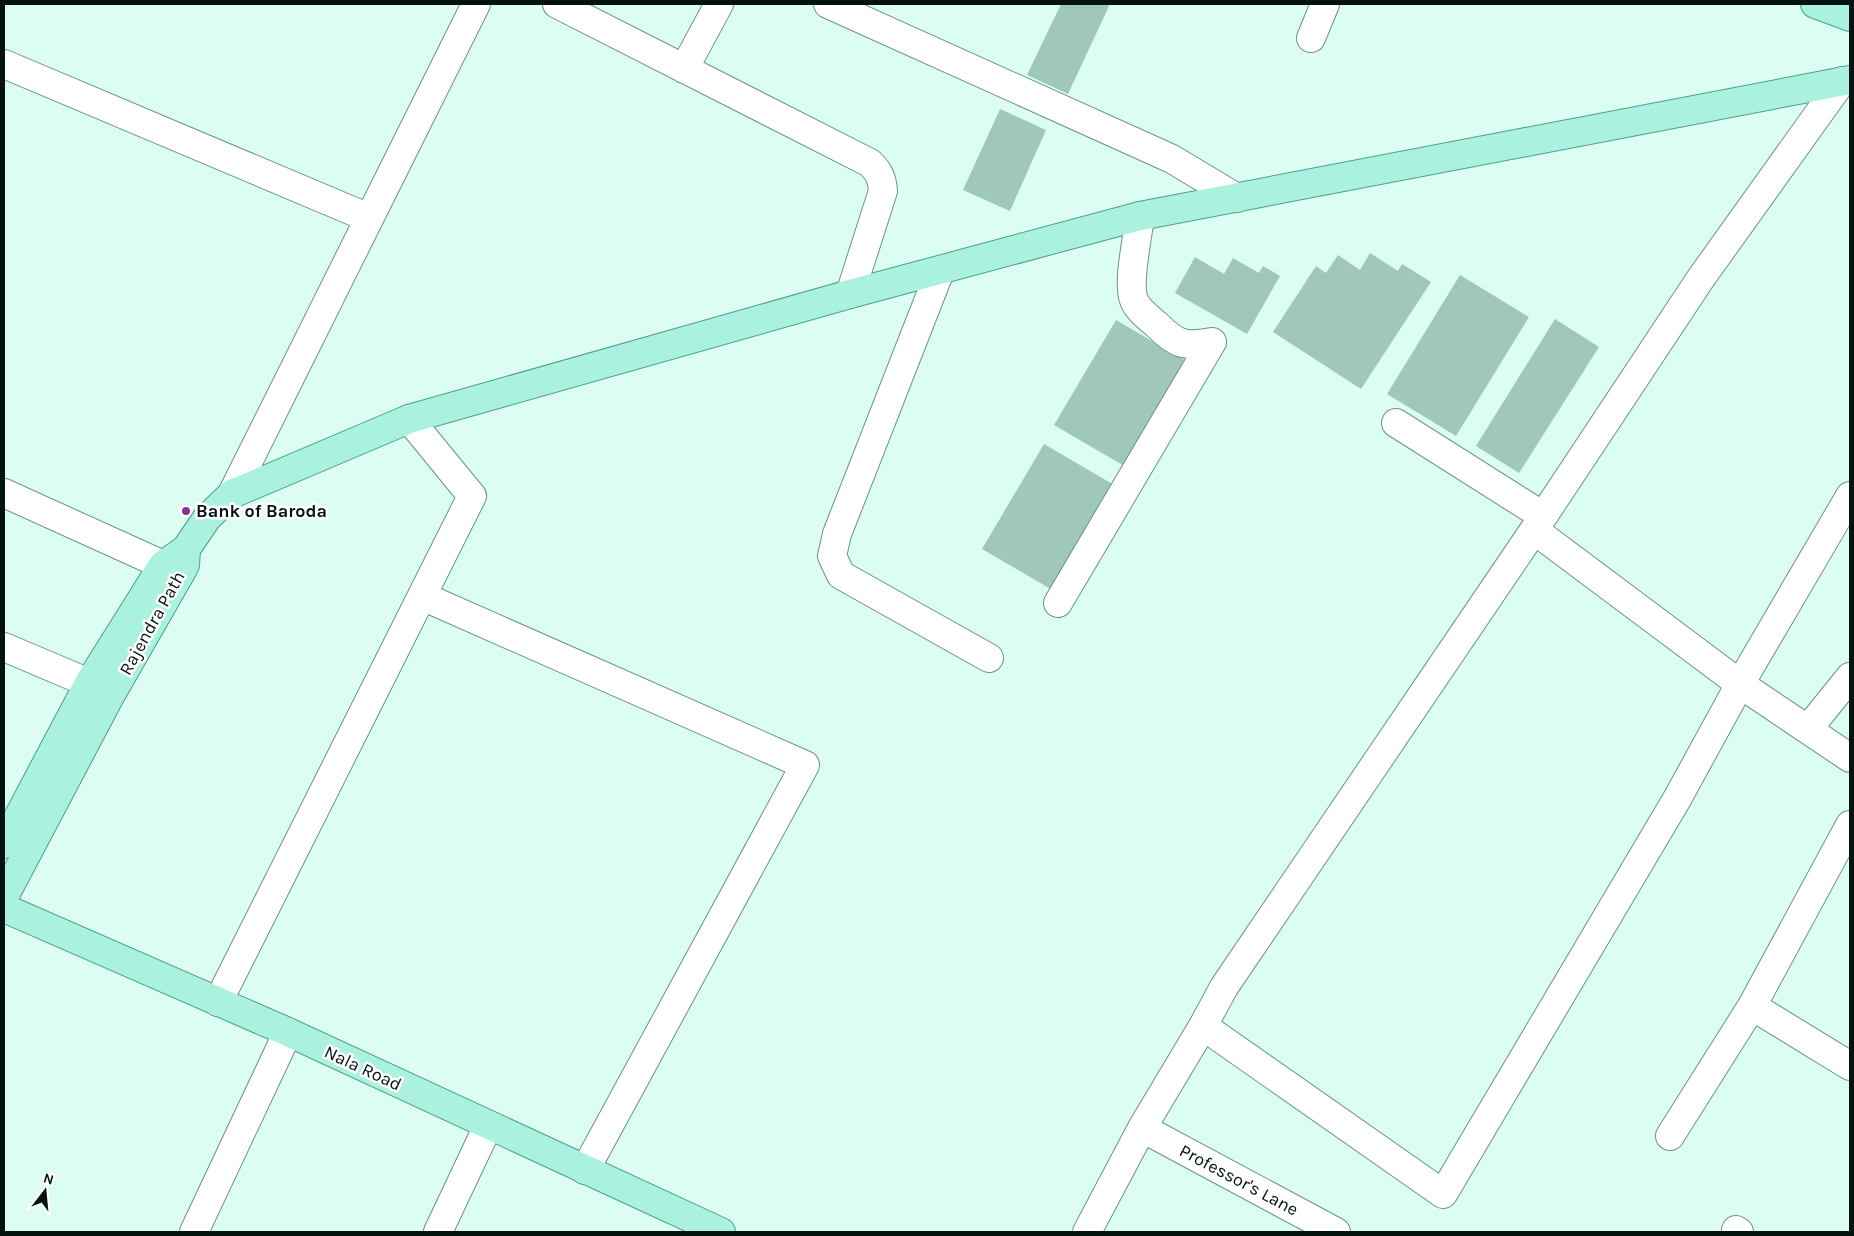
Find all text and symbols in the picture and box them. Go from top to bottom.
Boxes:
place label: Bank of Baroda [196,500,327,522]
marker: Bank of Baroda [180,505,192,517]
street label: Rajendra Path [114,567,190,679]
street label: Nala Road [321,1041,405,1095]
street label: Professor's Lane [1176,1139,1302,1221]
north arrow [20,1166,70,1216]
text: N [41,1169,56,1189]

